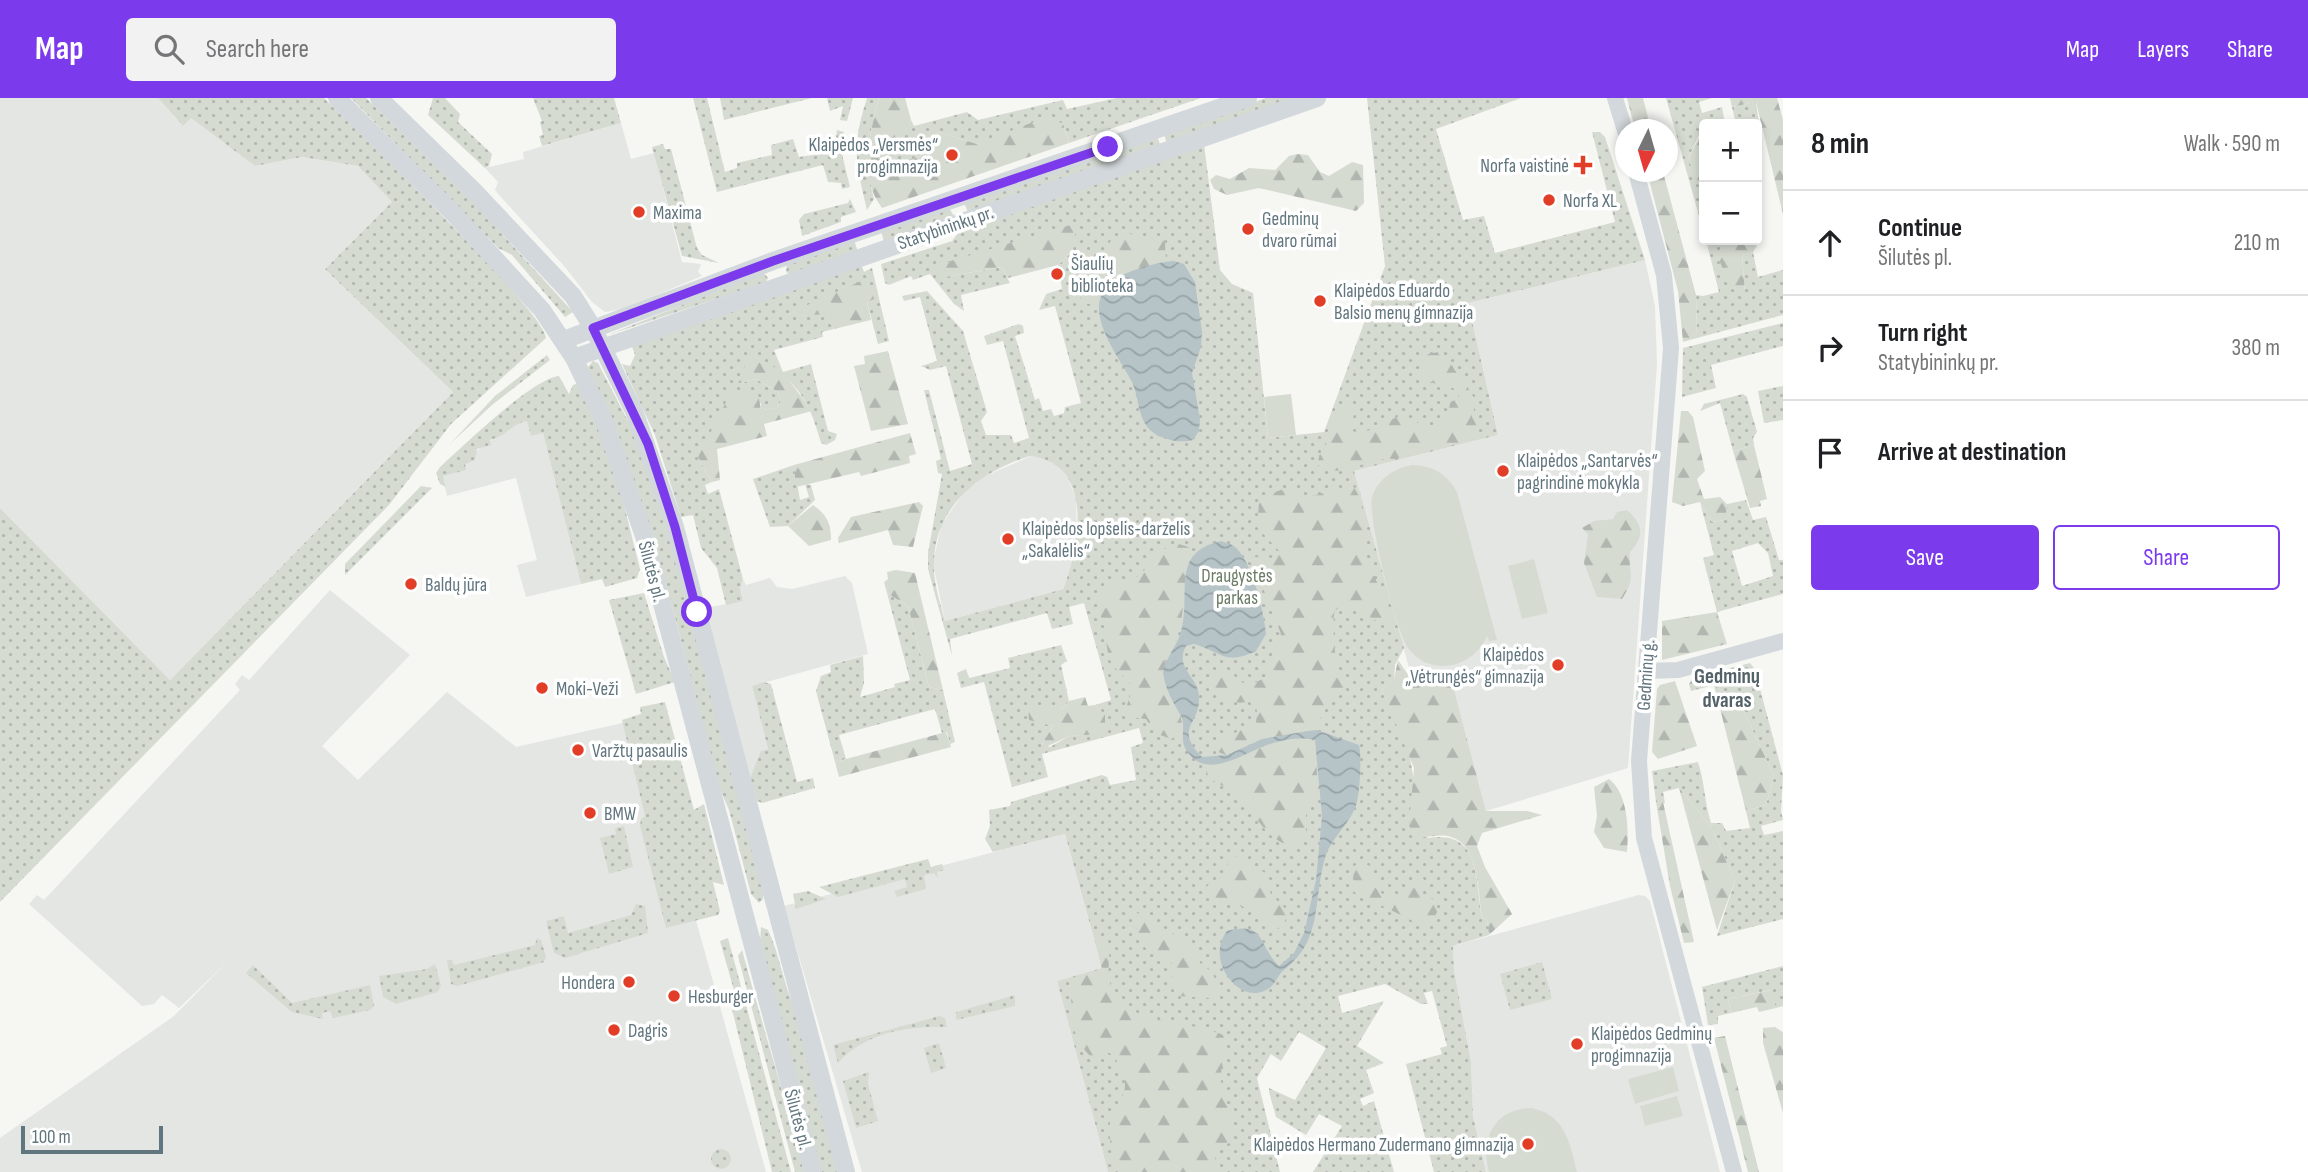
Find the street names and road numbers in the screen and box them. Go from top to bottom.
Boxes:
street label: Statybininkų pr. [895,201,996,256]
street label: Šilutės pl. [633,539,671,604]
street label: Gedminų g. [1633,639,1660,711]
street label: Šilutės pl. [779,1087,817,1152]

